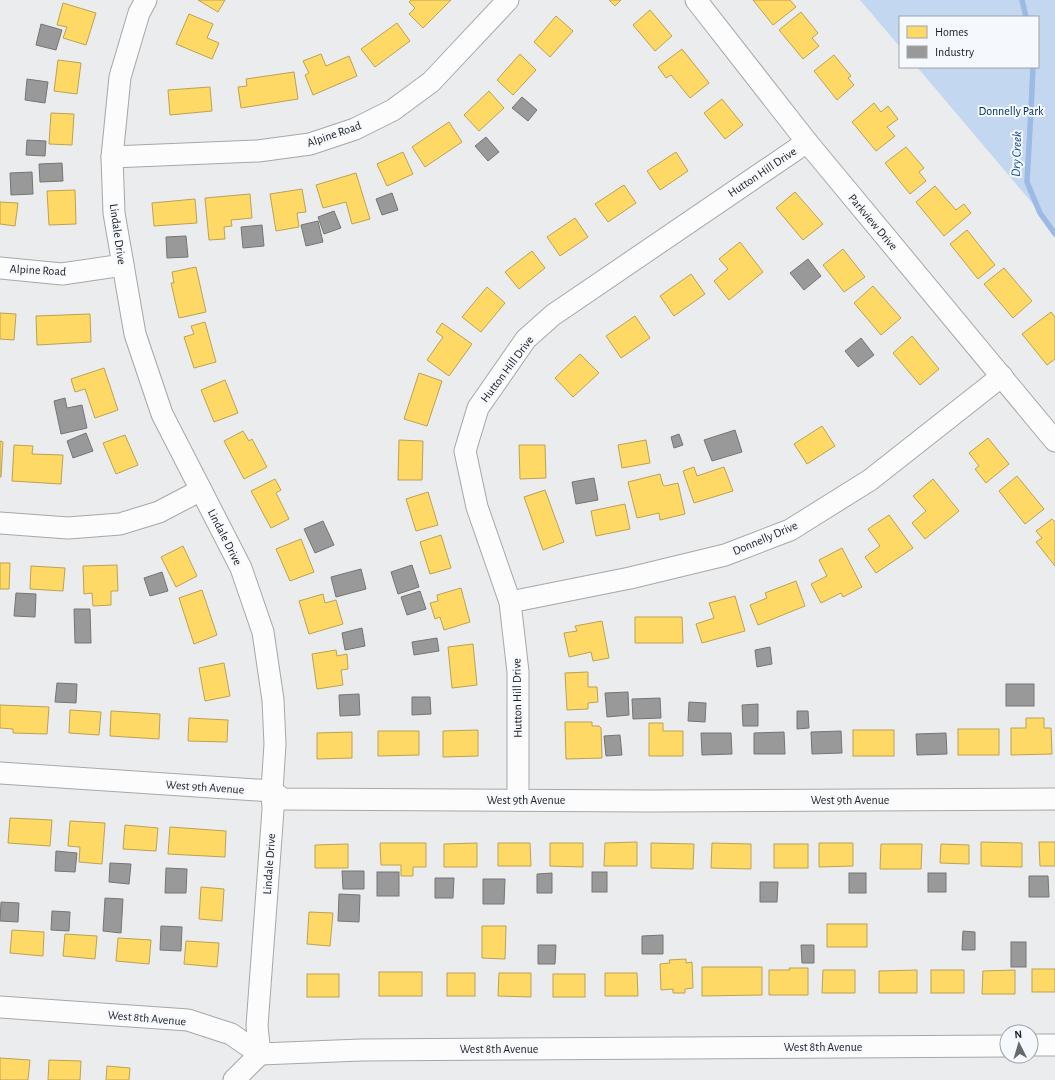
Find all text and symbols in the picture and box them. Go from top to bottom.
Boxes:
legend [899,16,1039,68]
text: Homes [935,26,968,38]
text: Industry [935,46,974,59]
park label: Donnelly Park [978,105,1044,118]
street label: Alpine Road [305,119,363,149]
water label: Dry Creek [1010,131,1024,177]
street label: Hutton Hill Drive [726,145,798,199]
street label: Parkview Drive [846,192,900,252]
street label: Lindale Drive [108,203,128,265]
street label: Alpine Road [9,263,67,277]
street label: Hutton Hill Drive [478,334,536,404]
street label: Lindale Drive [206,507,244,567]
street label: Donnelly Drive [731,519,800,558]
street label: Hutton Hill Drive [510,658,524,738]
street label: West 9th Avenue [165,778,245,796]
street label: West 9th Avenue [487,794,565,806]
street label: West 9th Avenue [811,794,889,806]
street label: Lindale Drive [261,833,277,895]
street label: West 8th Avenue [107,1009,187,1027]
north arrow [999,1024,1039,1064]
text: N [1014,1029,1022,1040]
street label: West 8th Avenue [784,1041,862,1053]
street label: West 8th Avenue [460,1043,538,1055]

